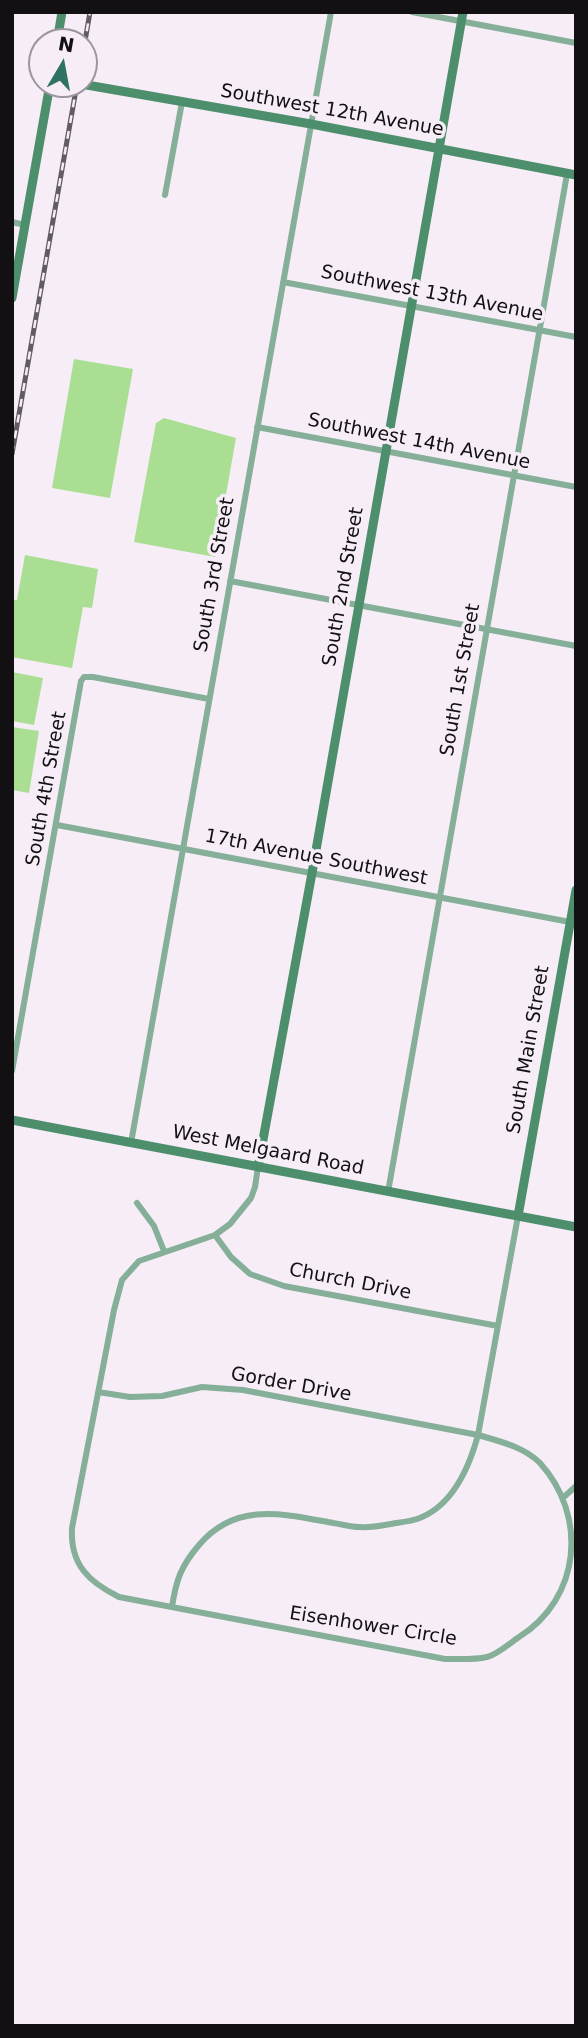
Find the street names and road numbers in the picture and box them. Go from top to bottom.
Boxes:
street label: Southwest 12th Avenue [219,80,445,142]
street label: Southwest 13th Avenue [319,261,545,327]
street label: Southwest 14th Avenue [306,409,532,475]
street label: South 3rd Street [190,496,240,654]
street label: South 2nd Street [319,506,369,668]
street label: South 1st Street [436,602,486,758]
street label: South 4th Street [22,710,72,868]
street label: 17th Avenue Southwest [203,825,429,891]
street label: South Main Street [503,964,555,1136]
street label: West Melgaard Road [170,1121,366,1181]
street label: Church Drive [287,1259,413,1305]
street label: Gorder Drive [229,1363,353,1407]
street label: Eisenhower Circle [288,1603,458,1651]

